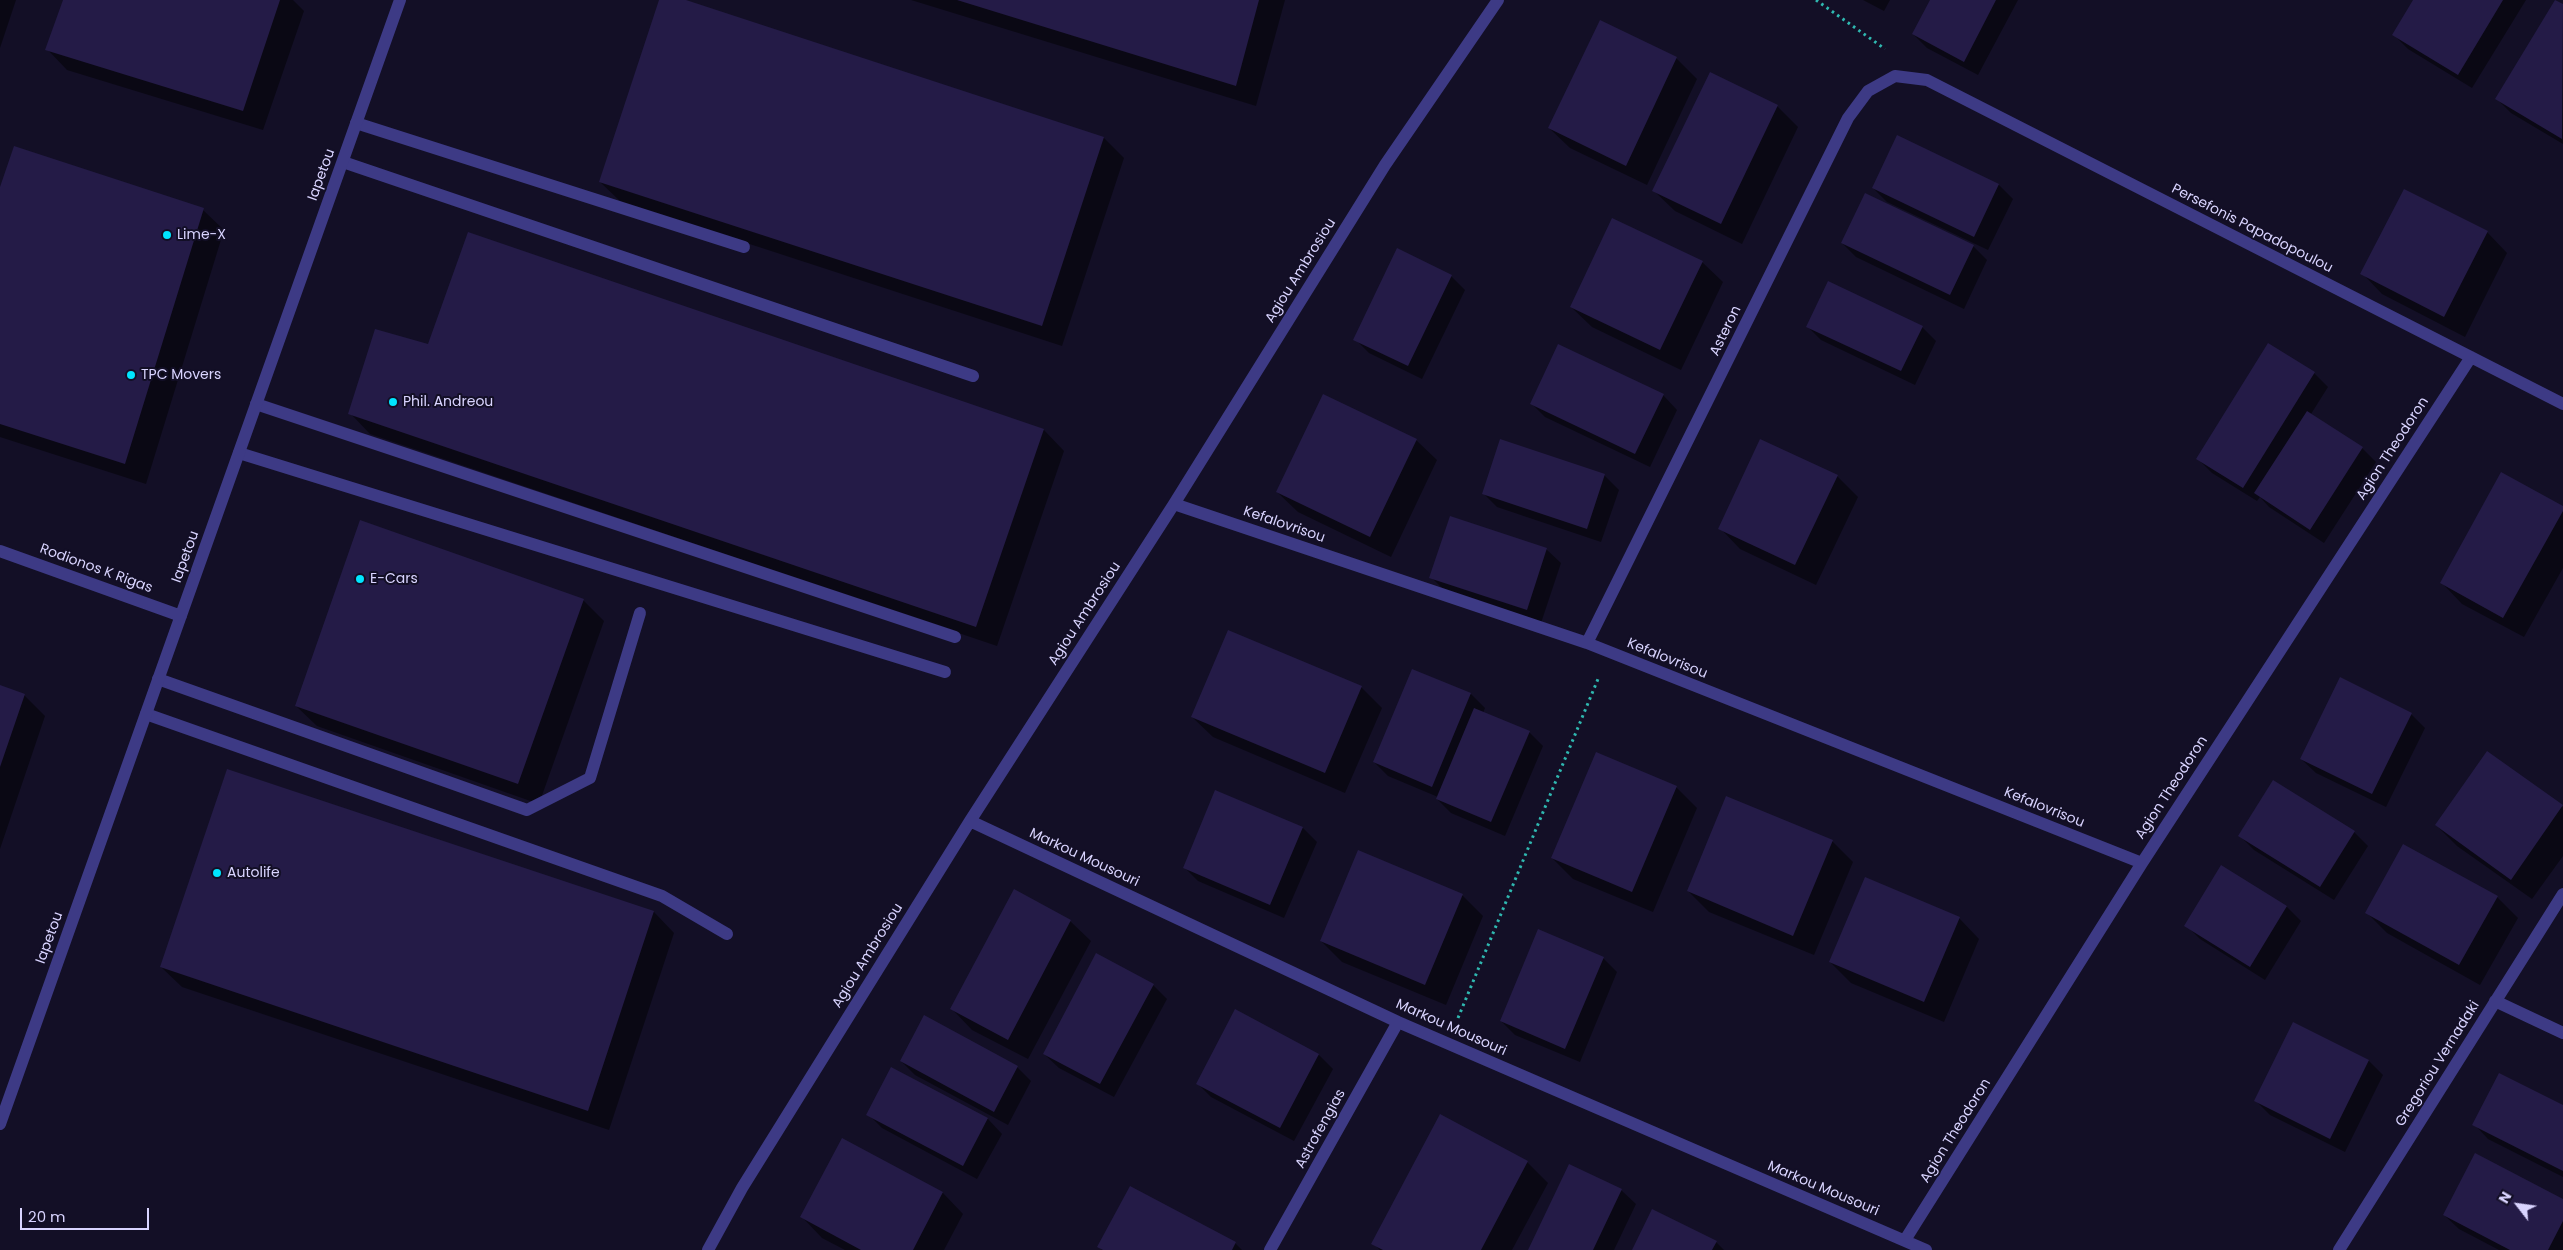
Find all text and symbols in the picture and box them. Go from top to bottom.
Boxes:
street label: Iapetou [305,147,339,203]
street label: Persefonis Papadopoulou [2169,181,2335,277]
street label: Agiou Ambrosiou [1262,216,1340,326]
place label: Lime-X [177,227,226,243]
marker: Lime-X [161,229,173,241]
street label: Asteron [1707,303,1745,359]
place label: TPC Movers [141,367,221,383]
marker: TPC Movers [125,369,137,381]
place label: Phil. Andreou [403,394,493,410]
street label: Agion Theodoron [2353,394,2433,504]
marker: Phil. Andreou [387,396,399,408]
street label: Kefalovrisou [1241,503,1327,547]
street label: Iapetou [169,529,203,585]
street label: Rodionos K Rigas [37,541,155,597]
street label: Agiou Ambrosiou [1045,559,1125,669]
place label: E-Cars [370,571,418,587]
marker: E-Cars [354,573,366,585]
street label: Kefalovrisou [1624,635,1710,683]
street label: Agion Theodoron [2132,733,2212,843]
street label: Kefalovrisou [2001,784,2087,832]
street label: Markou Mousouri [1026,825,1142,891]
place label: Autolife [227,865,280,881]
marker: Autolife [211,867,223,879]
street label: Agiou Ambrosiou [829,901,907,1011]
street label: Iapetou [33,910,67,966]
street label: Markou Mousouri [1393,996,1509,1060]
street label: Gregoriou Vernadaki [2392,998,2484,1130]
street label: Agion Theodoron [1917,1076,1995,1186]
street label: Astrofengias [1292,1086,1350,1172]
street label: Markou Mousouri [1765,1158,1881,1220]
north arrow [2493,1180,2543,1230]
text: N [2494,1188,2516,1207]
scale bar [22,1198,151,1230]
text: 20 m [28,1206,66,1227]

